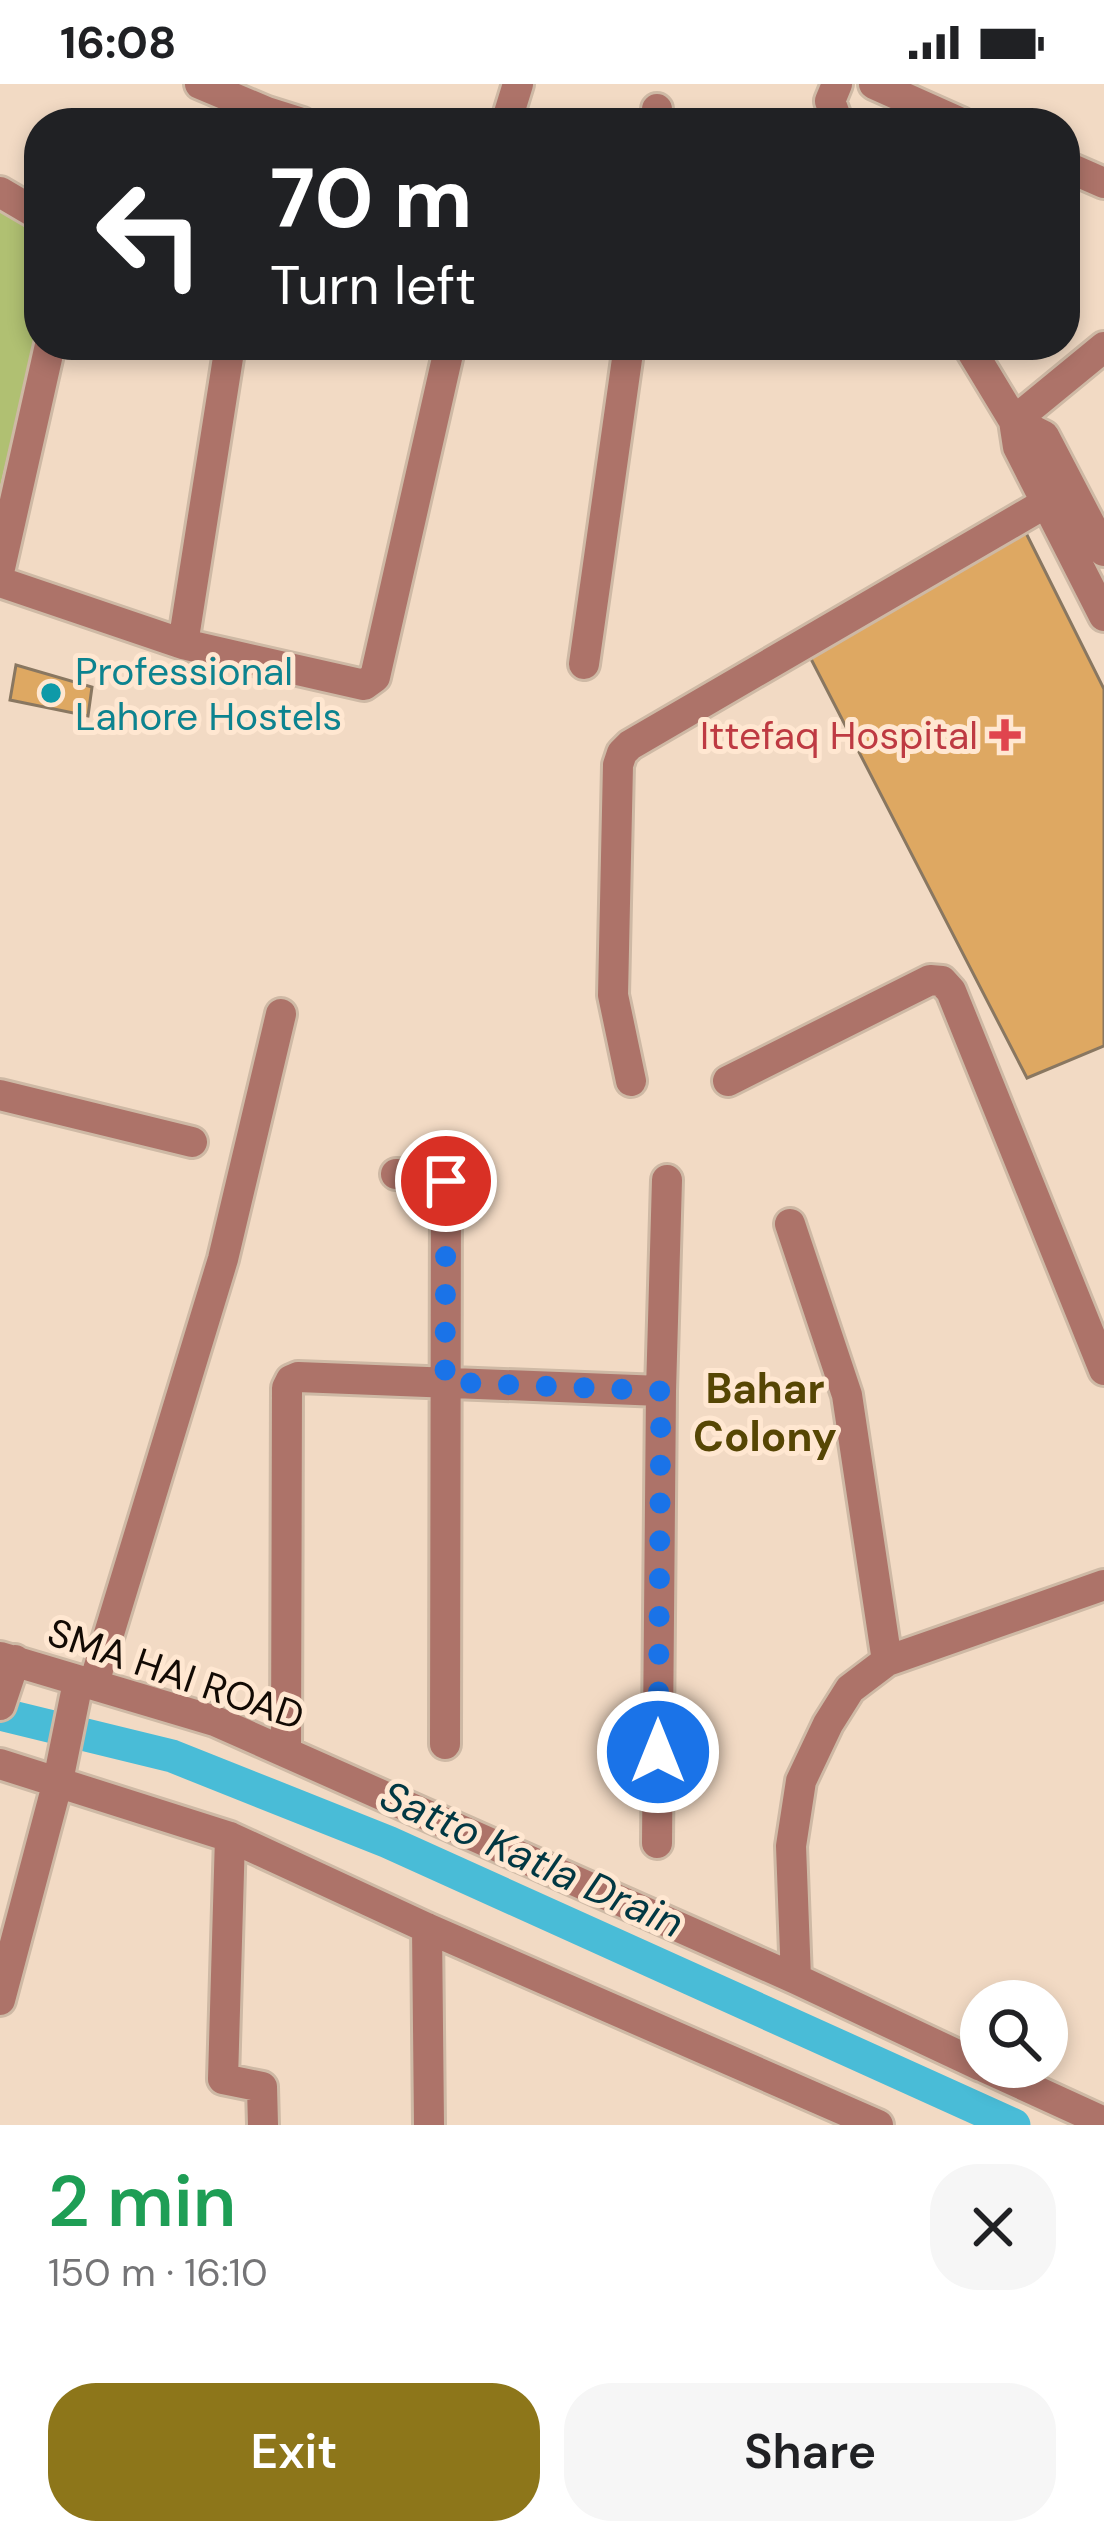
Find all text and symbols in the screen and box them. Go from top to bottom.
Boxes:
text: 16:08 [60,13,177,72]
text: 70 m [270,144,473,253]
icon: left [72,156,228,312]
text: Turn left [270,250,476,321]
place label: Professional Lahore Hostels [75,646,342,742]
marker: Professional Lahore Hostels [38,680,64,706]
place label: Ittefaq Hospital [700,710,978,761]
marker: Ittefaq Hospital [989,719,1021,751]
pin [395,1130,497,1232]
icon: arrive [413,1148,479,1214]
district label: Bahar Colony [693,1361,837,1464]
street label: SMA HAI ROAD [41,1606,311,1742]
position arrow [595,1689,721,1815]
water label: Satto Katla Drain [372,1768,692,1950]
map controls [960,1980,1068,2088]
button: search [960,1980,1068,2088]
text: 2 min [48,2155,236,2248]
button: close [930,2164,1056,2290]
text: 150 m · 16:10 [48,2247,268,2298]
button: Exit [48,2383,540,2521]
button: Share [564,2383,1056,2521]

